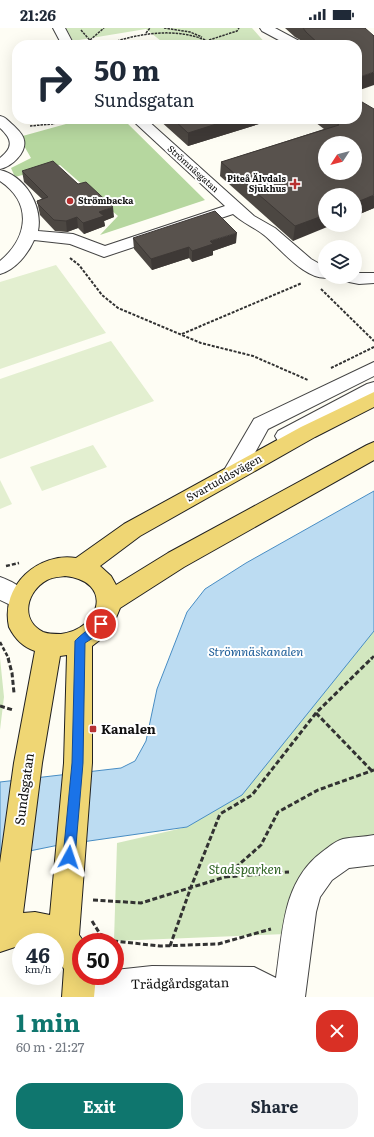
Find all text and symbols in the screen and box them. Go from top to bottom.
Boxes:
text: 21:26 [20,3,56,26]
text: 50 m [94,48,160,90]
icon: right [28,56,80,108]
text: Sundsgatan [94,86,195,113]
north arrow [318,136,362,180]
map controls [318,136,362,284]
street label: Strömnäsgatan [165,141,223,195]
place label: Piteå Älvdals Sjukhus [227,171,287,195]
marker: Piteå Älvdals Sjukhus [289,178,301,190]
button: sound [318,188,362,232]
place label: Strömbacka [78,193,134,207]
marker: Strömbacka [65,196,75,206]
button: layers [318,240,362,284]
street label: Svartuddsvägen [183,450,264,505]
pin [84,607,118,641]
icon: arrive [90,613,112,635]
water label: Strömnäskanalen [208,642,304,660]
place label: Kanalen [101,719,156,738]
marker: Kanalen [88,724,98,734]
street label: Sundsgatan [9,751,38,826]
position arrow [48,836,90,878]
park label: Stadsparken [208,859,282,878]
speed limit sign: 50 [72,933,124,985]
text: 46 [26,939,50,969]
text: km/h [25,961,51,976]
street label: Trädgårdsgatan [131,972,230,993]
text: 1 min [16,1004,80,1039]
button: close [316,1010,358,1052]
text: 60 m · 21:27 [16,1037,84,1056]
button: Exit [16,1083,183,1129]
button: Share [191,1083,358,1129]

